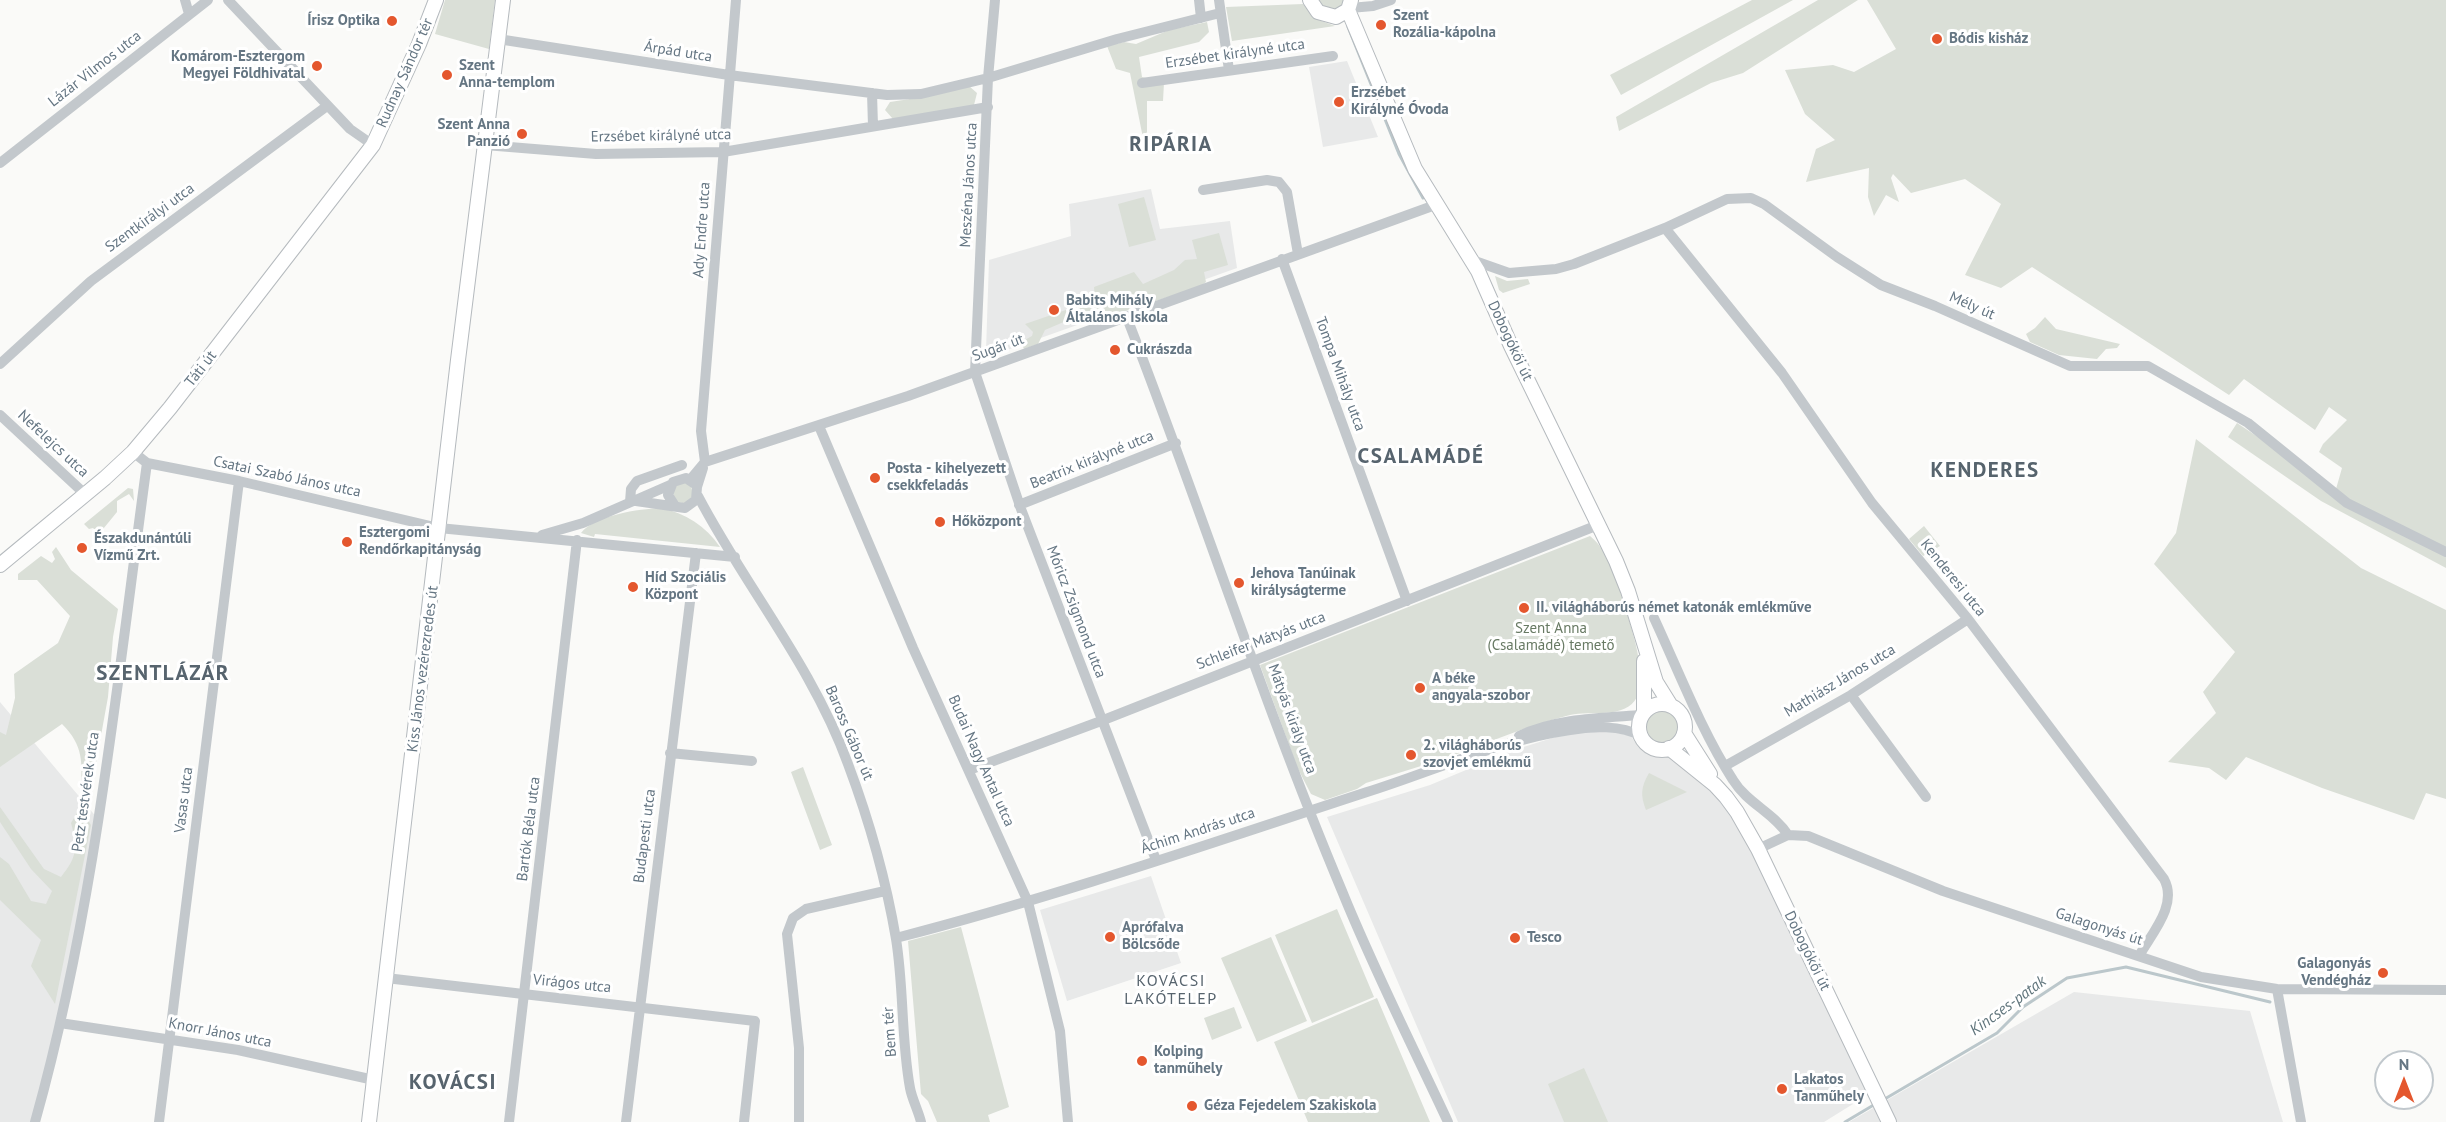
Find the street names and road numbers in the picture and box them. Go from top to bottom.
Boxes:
street label: Rudnay Sándor tér [373,15,437,131]
street label: Lázár Vilmos utca [45,27,145,111]
street label: Erzsébet királyné utca [1164,35,1306,73]
street label: Árpád utca [643,38,713,66]
street label: Meszéna János utca [957,122,981,248]
street label: Erzsébet királyné utca [590,126,732,146]
street label: Szentkirályi utca [102,180,198,256]
street label: Ady Endre utca [690,181,714,279]
street label: Mély út [1946,288,1998,324]
street label: Dobogókői út [1484,298,1536,384]
street label: Tompa Mihály utca [1311,314,1369,434]
street label: Sugár út [970,330,1026,366]
street label: Táti út [181,347,221,391]
street label: Nefelejcs utca [14,407,92,481]
street label: Beatrix királyné utca [1027,427,1157,493]
street label: Csatai Szabó János utca [212,453,362,501]
street label: Kenderesi utca [1916,536,1990,620]
street label: Móricz Zsigmond utca [1042,543,1110,681]
street label: Kiss János vezérezredes út [404,585,442,753]
street label: Schleifer Mátyás utca [1194,608,1328,674]
street label: Mathiász János utca [1781,641,1899,721]
street label: Mátyás király utca [1264,662,1320,776]
street label: Baross Gábor út [821,683,877,783]
street label: Budai Nagy Antal utca [944,692,1018,830]
street label: Petz testvérek utca [69,731,103,853]
street label: Vasas utca [171,766,197,834]
street label: Bartók Béla utca [514,776,544,882]
street label: Budapesti utca [630,788,660,884]
street label: Áchim András utca [1139,804,1257,858]
street label: Galagonyás út [2053,904,2145,950]
street label: Dobogókői út [1780,908,1834,994]
street label: Virágos utca [532,971,612,997]
street label: Bem tér [879,1006,901,1058]
street label: Knorr János utca [167,1014,273,1052]

